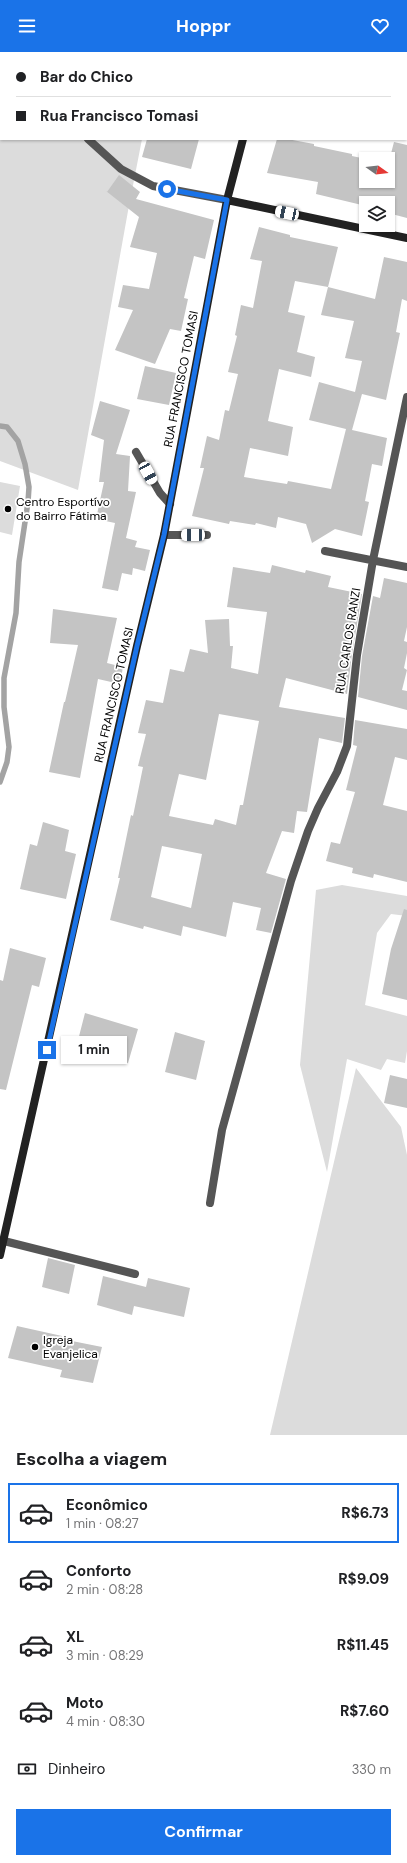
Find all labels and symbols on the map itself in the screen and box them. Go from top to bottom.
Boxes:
north arrow [359,152,395,188]
route start [158,180,176,198]
car [274,205,300,221]
street label: RUA FRANCISCO TOMASI [160,310,202,448]
car [137,460,159,486]
place label: Centro Esportívo do Bairro Fátima [16,494,110,524]
marker: Centro Esportívo do Bairro Fátima [3,504,13,514]
car [181,529,205,541]
street label: RUA CARLOS RANZI [332,587,364,695]
street label: RUA FRANCISCO TOMASI [91,626,137,764]
callout: 1 min [61,1036,127,1064]
route end [38,1041,56,1059]
place label: Igreja Evanjelica [43,1332,98,1362]
marker: Igreja Evanjelica [30,1342,40,1352]

